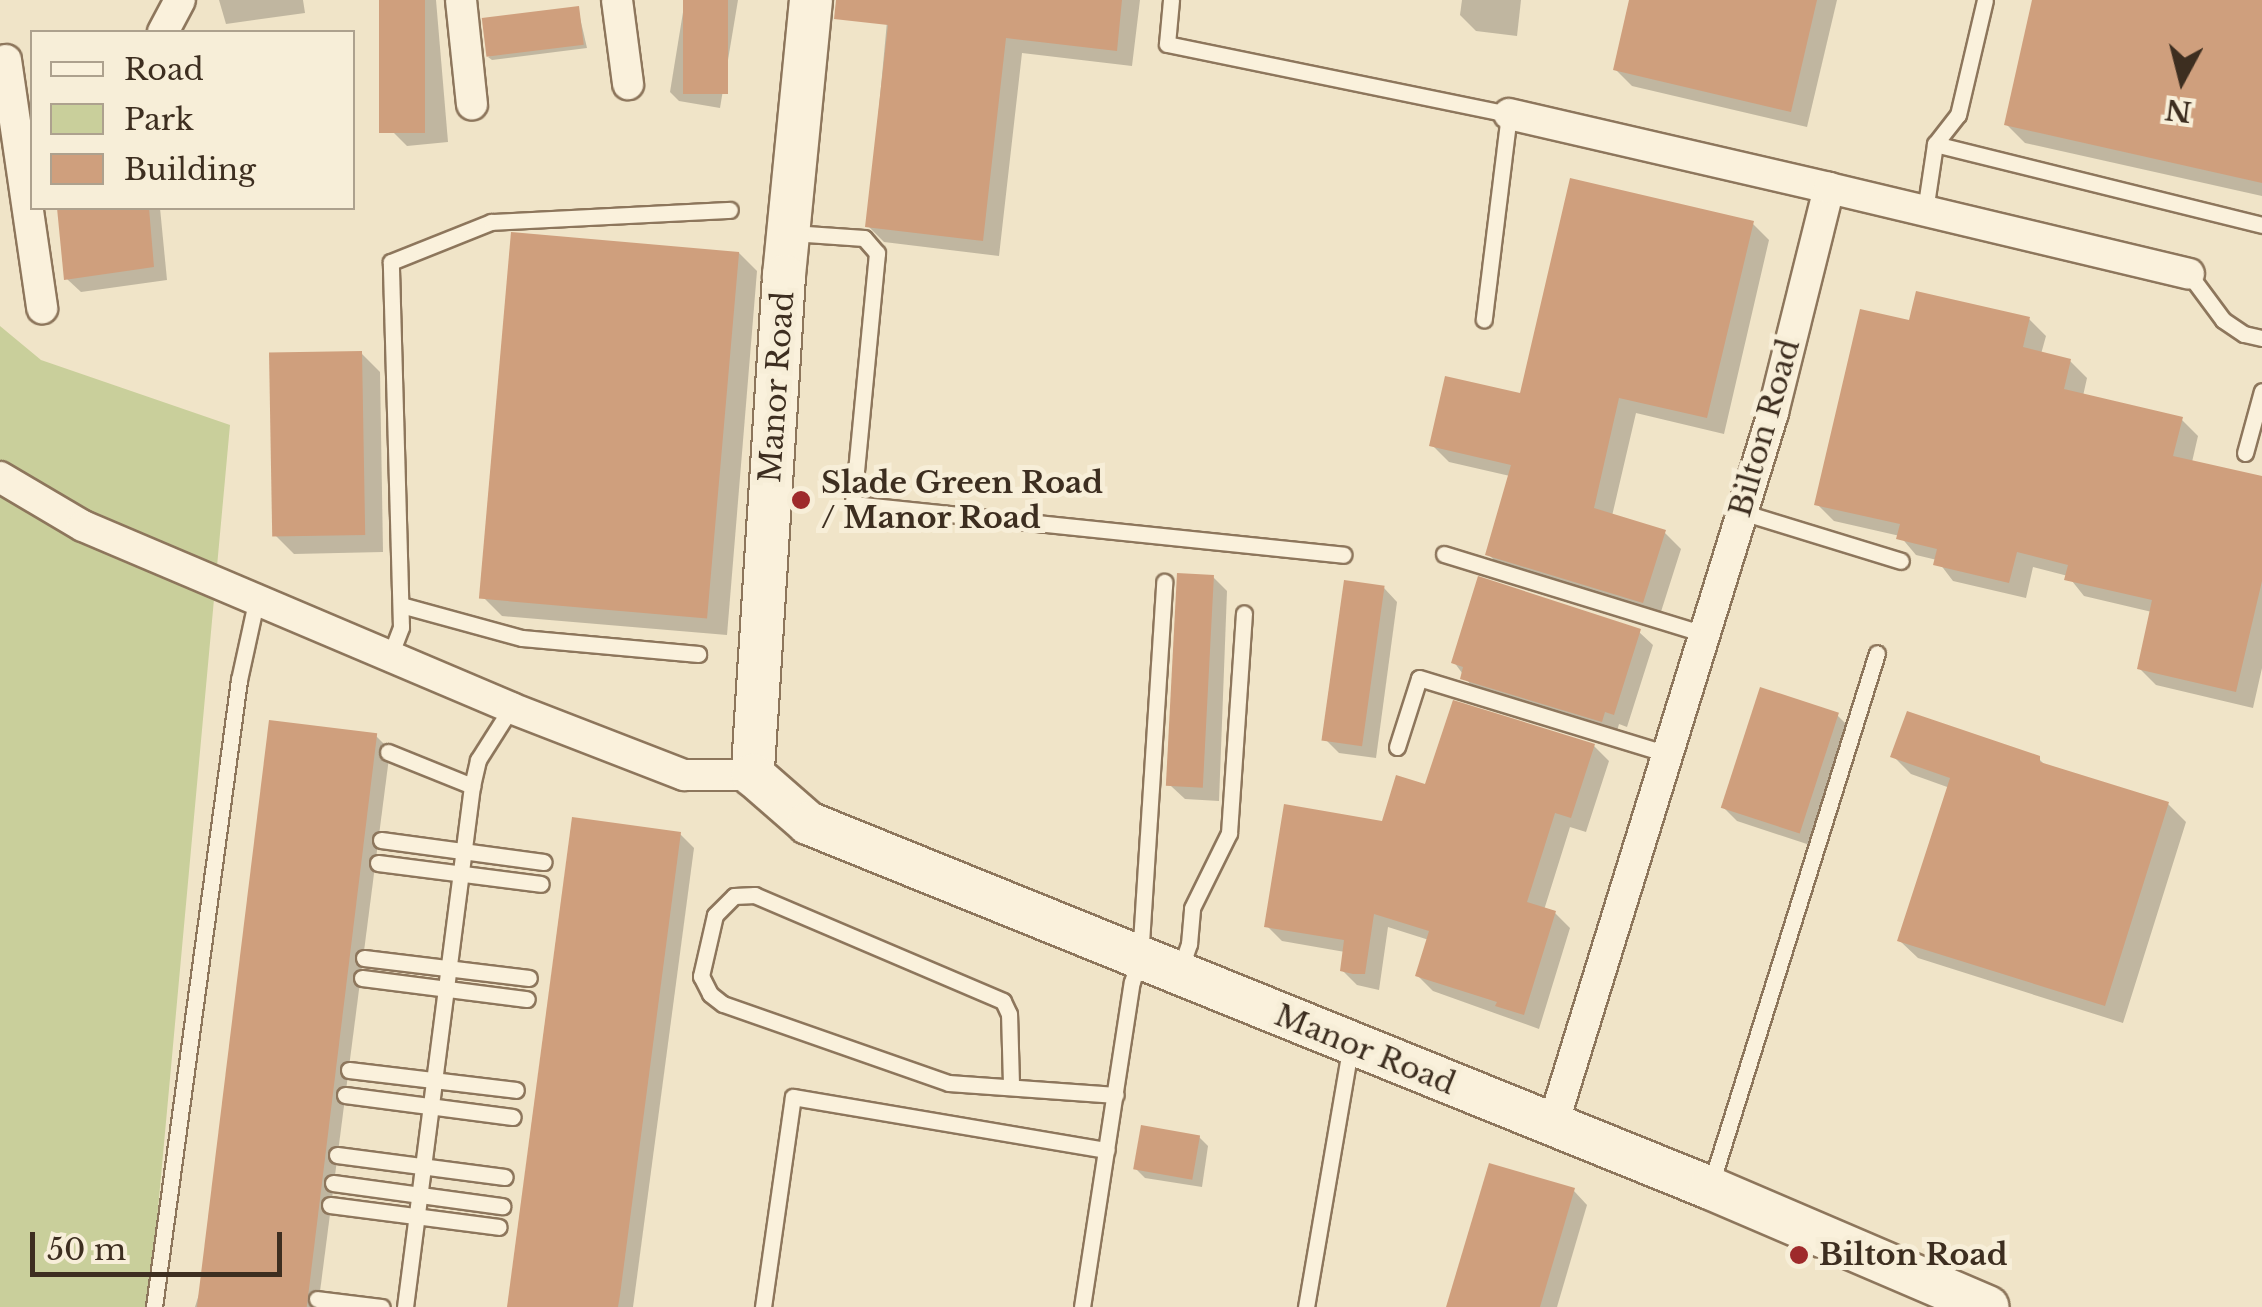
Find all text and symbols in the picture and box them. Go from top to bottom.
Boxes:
legend [30,30,355,210]
north arrow [2132,30,2232,130]
text: Road [124,51,204,88]
text: N [2163,91,2193,129]
text: Park [124,101,194,138]
text: Building [124,151,256,188]
street label: Manor Road [752,290,802,484]
street label: Bilton Road [1722,335,1808,521]
place label: Slade Green Road / Manor Road [821,465,1103,536]
marker: Slade Green Road / Manor Road [790,489,812,511]
street label: Manor Road [1269,997,1461,1103]
scale bar [35,1212,288,1274]
text: 50 m [47,1231,126,1268]
place label: Bilton Road [1819,1237,2007,1273]
marker: Bilton Road [1788,1244,1810,1266]

